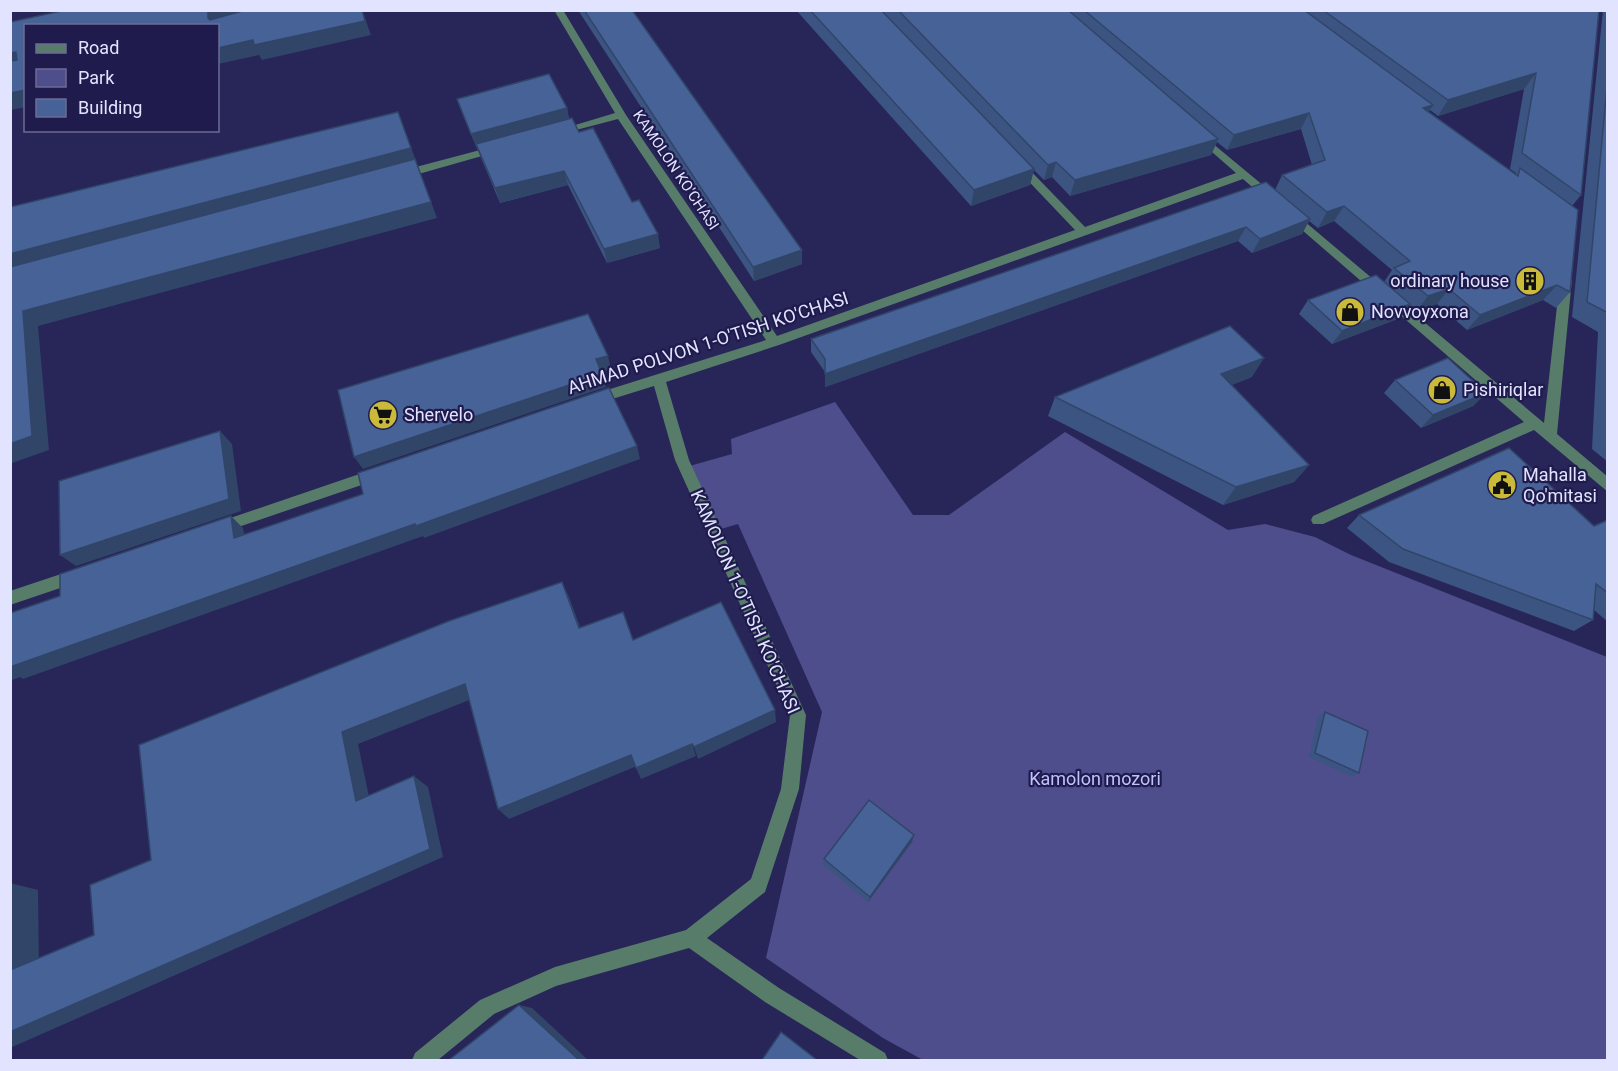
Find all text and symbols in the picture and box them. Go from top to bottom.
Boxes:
legend [24,24,219,132]
text: Road [78,37,119,58]
text: Park [78,67,115,88]
text: Building [78,97,142,118]
street label: KAMOLON KO'CHASI [629,107,723,233]
building icon: ordinary house [1514,265,1546,297]
place label: ordinary house [1390,270,1509,291]
street label: AHMAD POLVON 1-O'TISH KO'CHASI [565,287,851,398]
shop icon: Novvoyxona [1334,296,1366,328]
place label: Novvoyxona [1371,301,1469,322]
shop icon: Pishiriqlar [1426,374,1458,406]
place label: Pishiriqlar [1463,379,1543,400]
supermarket icon: Shervelo [367,399,399,431]
place label: Shervelo [404,404,473,425]
place label: Mahalla Qo'mitasi [1523,464,1597,506]
public building icon: Mahalla Qo'mitasi [1486,469,1518,501]
street label: KAMOLON 1-O'TISH KO'CHASI [686,487,804,717]
park label: Kamolon mozori [1029,768,1161,789]

